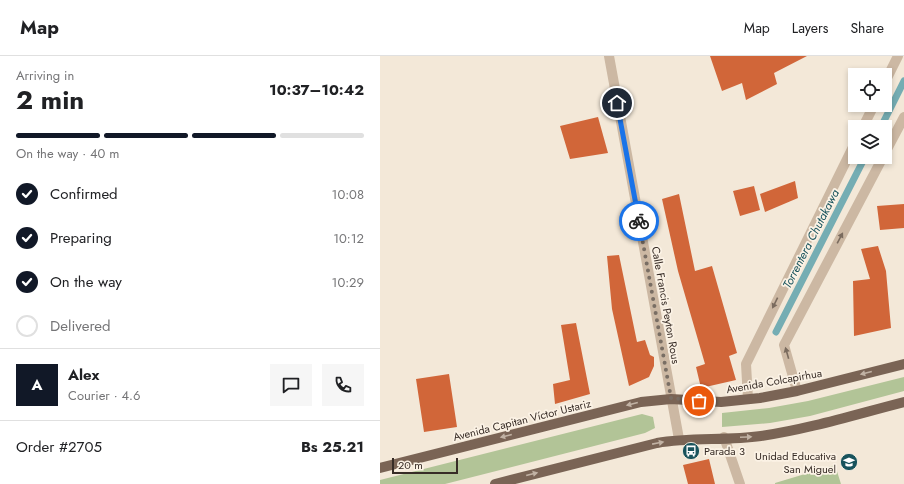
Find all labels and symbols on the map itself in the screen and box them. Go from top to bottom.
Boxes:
pin [600,86,634,120]
water label: Torrentera Chutakawa [778,186,844,292]
courier [619,201,659,241]
one-way arrow [837,232,844,244]
street label: Calle Francis Peyton Rous [648,245,684,366]
one-way arrow [772,297,779,309]
one-way arrow [784,347,790,359]
street label: Avenida Colcapirhua [725,365,823,397]
one-way arrow [860,371,872,377]
pin [682,384,716,418]
street label: Avenida Capitan Víctor Ustariz [451,395,593,445]
one-way arrow [626,401,638,407]
one-way arrow [500,433,512,439]
one-way arrow [740,433,752,440]
one-way arrow [652,439,664,445]
bus stop icon: Parada 3 [681,441,701,461]
place label: Parada 3 [704,443,745,459]
place label: Unidad Educativa San Miguel [755,448,836,477]
school or university icon: Unidad Educativa San Miguel [839,452,859,472]
scale bar [392,456,458,475]
one-way arrow [526,471,539,477]

